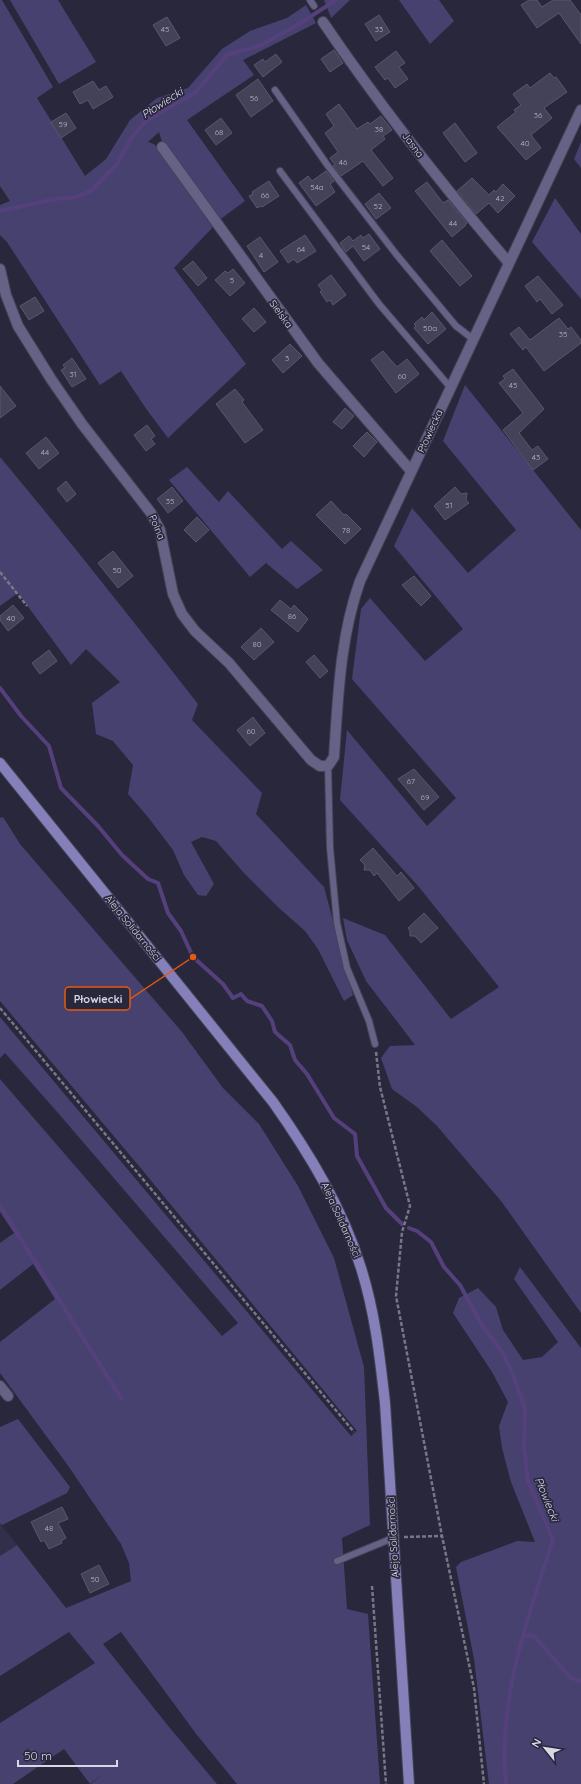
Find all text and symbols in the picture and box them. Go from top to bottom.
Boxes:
house number: 45 [161,24,169,34]
house number: 33 [375,24,383,34]
water label: Płowiecki [139,84,187,122]
house number: 56 [250,93,259,103]
house number: 36 [534,110,543,120]
house number: 59 [59,119,68,129]
house number: 38 [375,124,383,134]
house number: 68 [215,127,223,137]
street label: Jasna [399,130,427,160]
house number: 40 [521,138,530,148]
house number: 46 [339,157,348,167]
house number: 54a [310,182,324,192]
house number: 66 [261,190,270,200]
house number: 42 [496,193,505,203]
house number: 52 [374,201,383,211]
house number: 44 [449,218,457,228]
house number: 54 [362,242,370,252]
house number: 64 [297,244,305,254]
house number: 4 [259,250,263,260]
house number: 5 [230,275,234,285]
street label: Sielska [266,297,296,331]
house number: 50a [423,323,437,333]
house number: 35 [559,329,567,339]
house number: 3 [285,353,289,363]
house number: 31 [69,369,77,379]
house number: 60 [397,371,407,381]
house number: 45 [509,380,517,390]
street label: Płowiecka [414,407,446,455]
house number: 44 [41,447,49,457]
house number: 43 [532,452,540,462]
house number: 35 [166,496,174,506]
house number: 51 [445,500,453,510]
street label: Polna [146,512,168,542]
house number: 78 [342,525,350,535]
house number: 50 [112,565,122,575]
house number: 86 [288,611,297,621]
house number: 40 [7,613,16,623]
house number: 80 [252,639,262,649]
house number: 60 [246,726,256,736]
house number: 67 [407,776,415,786]
house number: 69 [421,792,430,802]
street label: Aleja Solidarności [102,892,164,964]
callout: Płowiecki [65,987,130,1010]
text: Płowiecki [74,992,122,1006]
street label: Aleja Solidarności [318,1180,364,1260]
water label: Płowiecki [532,1475,563,1525]
street label: Aleja Solidarności [384,1496,402,1578]
house number: 48 [45,1523,53,1533]
house number: 50 [90,1574,100,1584]
north arrow [525,1728,565,1768]
text: N [528,1736,544,1750]
scale bar [18,1742,117,1768]
text: 50 m [24,1748,52,1763]

